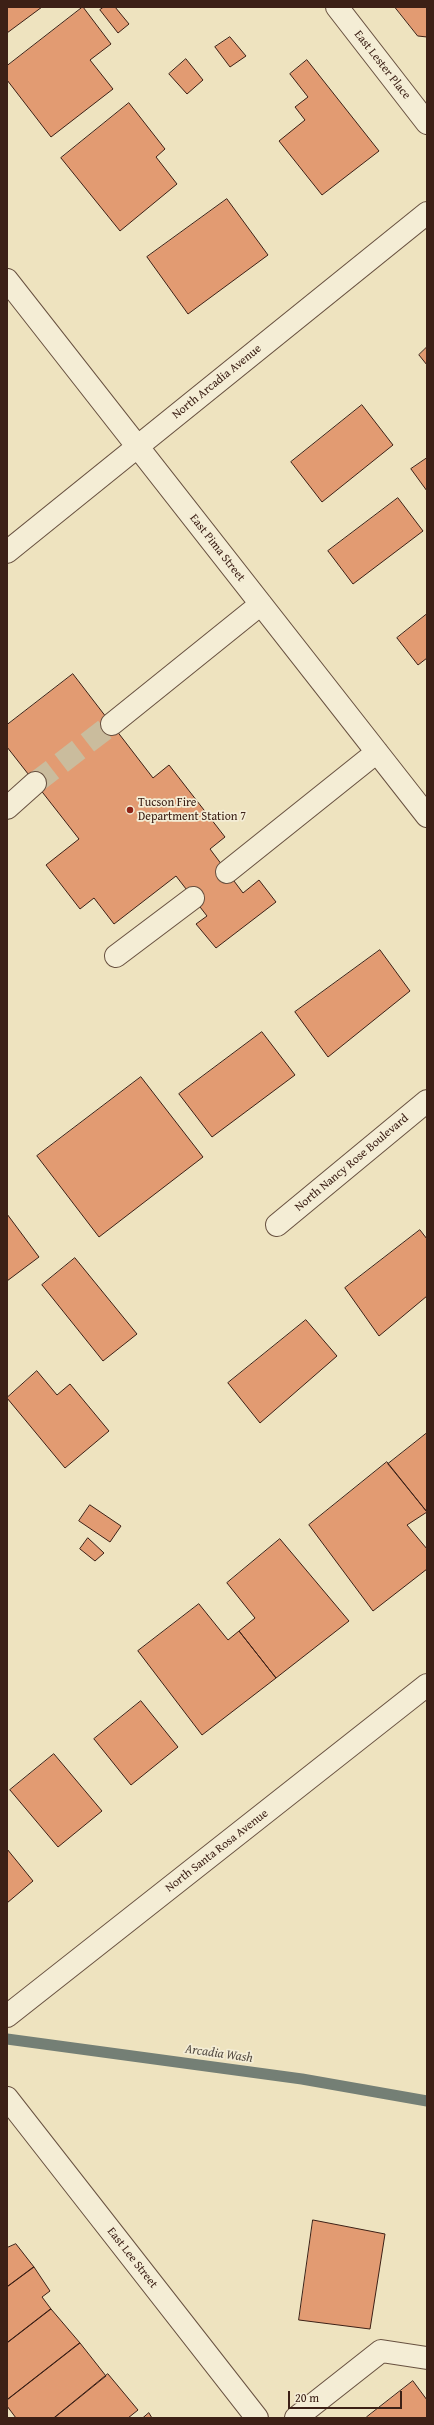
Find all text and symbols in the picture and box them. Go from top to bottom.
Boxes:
street label: East Lester Place [351,28,413,102]
street label: North Arcadia Avenue [170,342,264,422]
street label: East Pima Street [186,511,248,585]
place label: Tucson Fire Department Station 7 [138,796,246,824]
marker: Tucson Fire Department Station 7 [125,805,135,815]
street label: North Nancy Rose Boulevard [292,1111,412,1215]
street label: North Santa Rosa Avenue [163,1806,271,1896]
water label: Arcadia Wash [184,2042,254,2066]
street label: East Lee Street [104,2225,160,2291]
scale bar [290,2383,404,2409]
text: 20 m [295,2389,319,2406]

